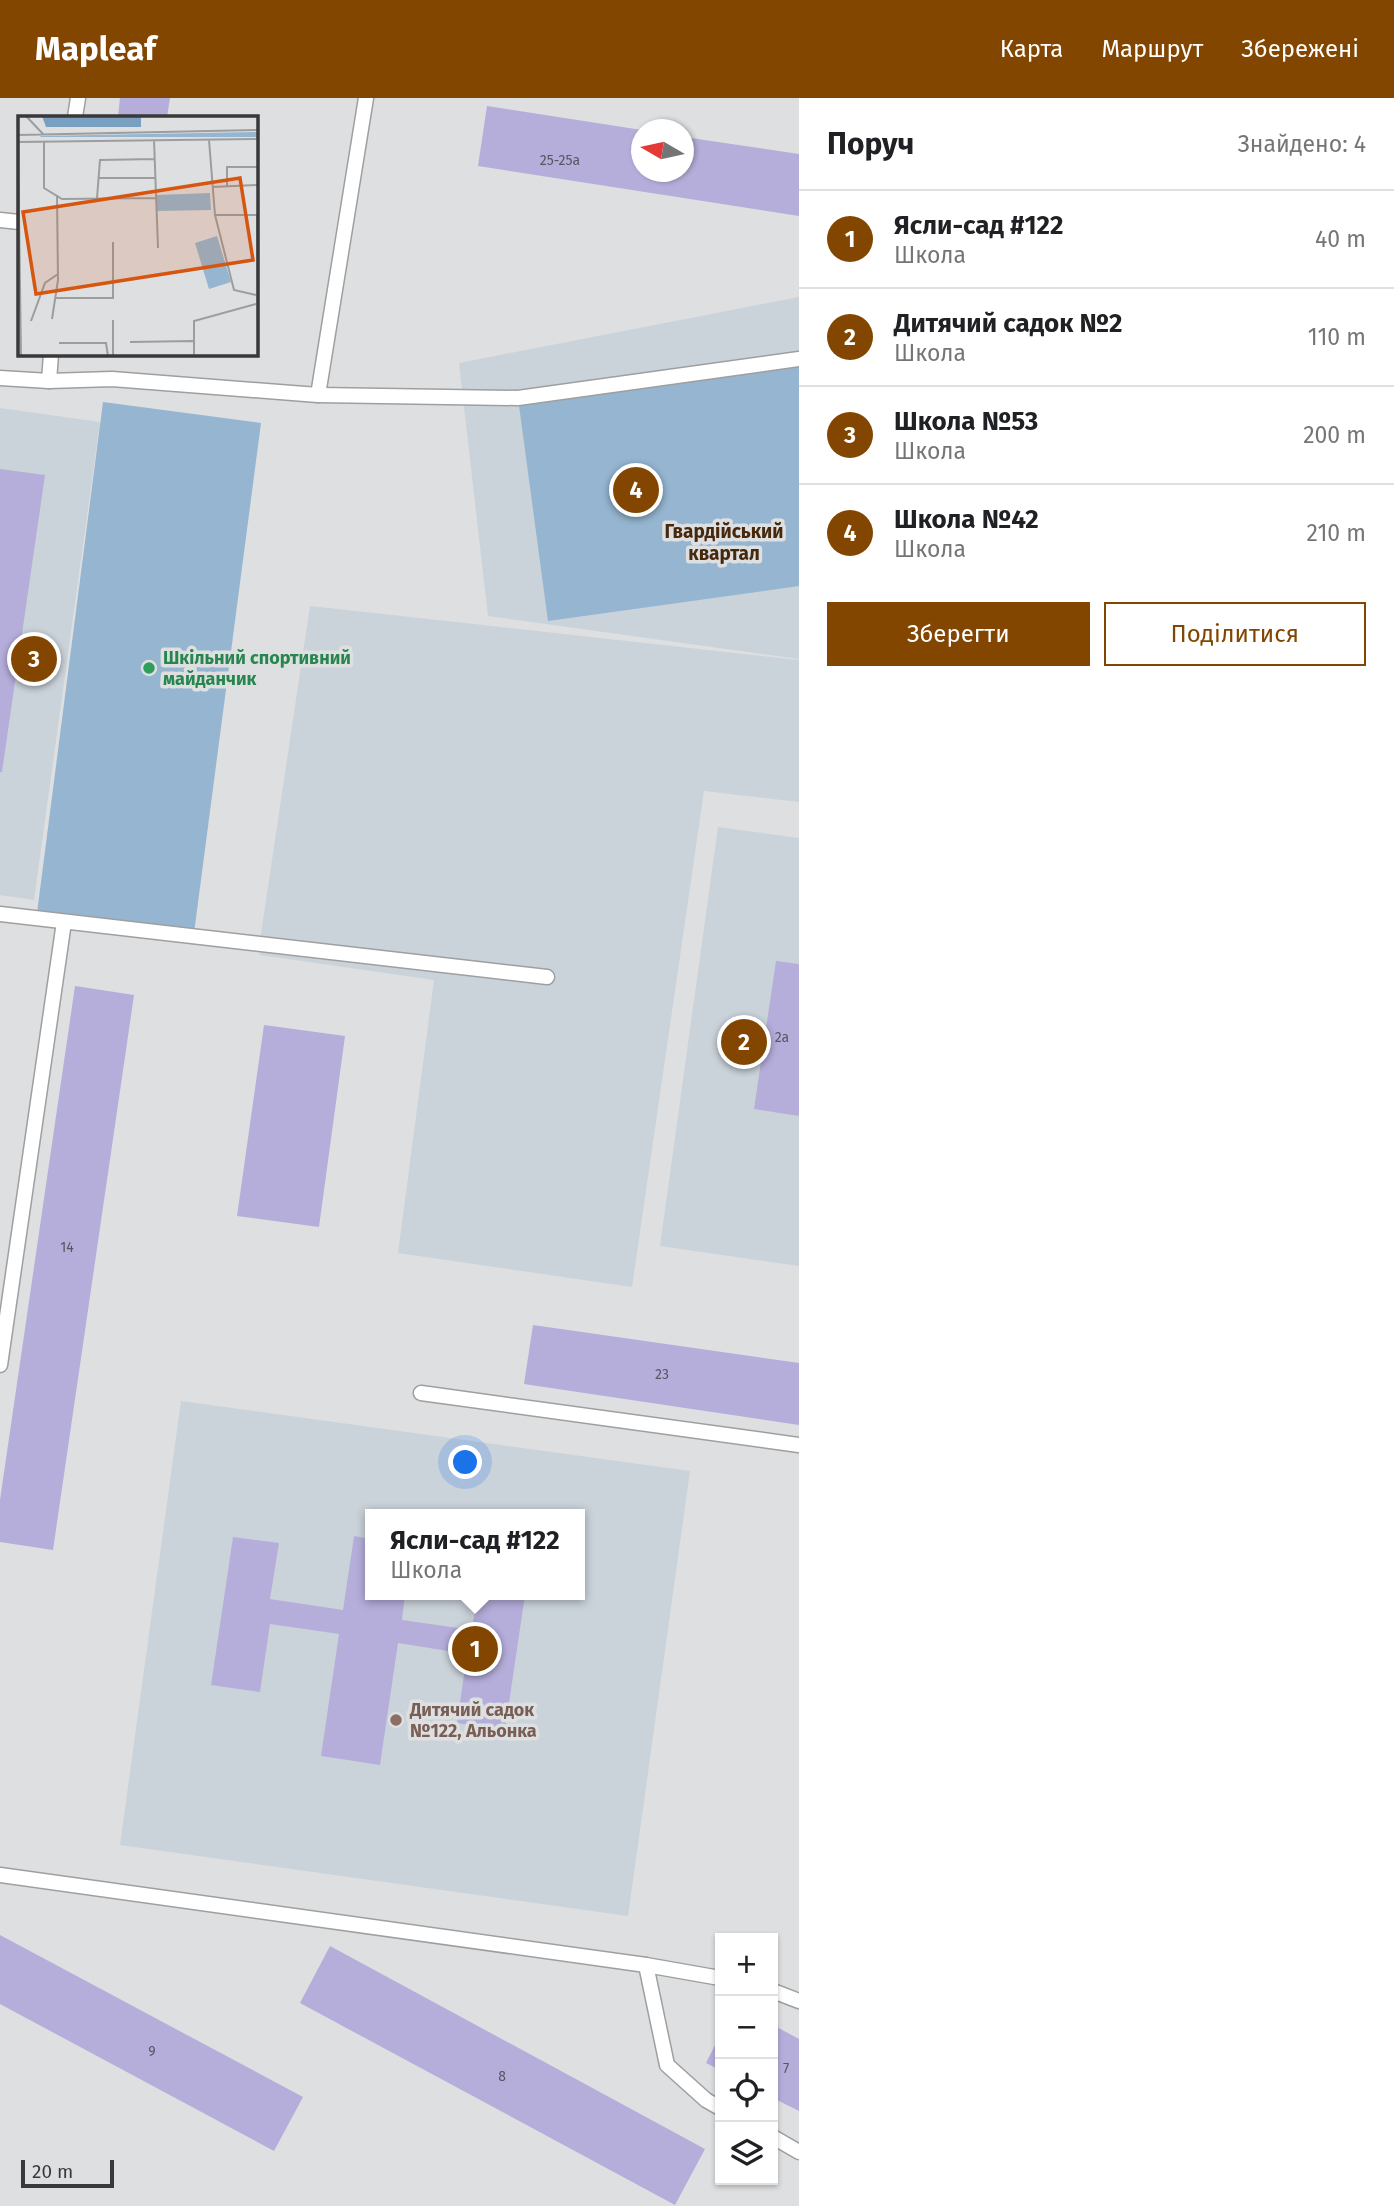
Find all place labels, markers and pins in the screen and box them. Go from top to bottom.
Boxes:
pin: 4 [613,464,659,516]
pin: 3 [11,633,57,685]
place label: Шкільний спортивний майданчик [163,647,351,690]
marker: Шкільний спортивний майданчик [141,660,157,676]
pin: 2 [721,1016,767,1068]
pin: 1 [452,1623,498,1675]
place label: Дитячий садок №122, Альонка [409,1699,537,1742]
marker: Дитячий садок №122, Альонка [388,1712,404,1728]

